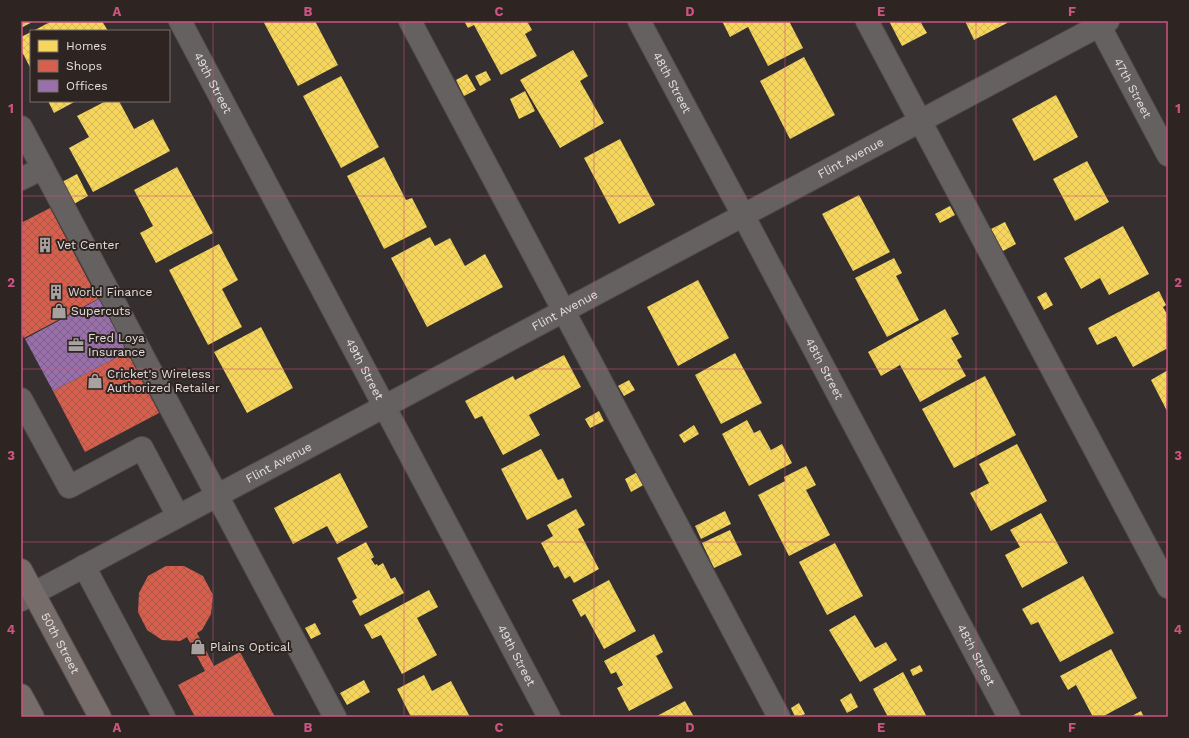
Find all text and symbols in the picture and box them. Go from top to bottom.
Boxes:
text: A [113,4,122,19]
text: B [304,4,313,19]
text: C [495,4,504,19]
text: D [685,4,695,19]
text: E [877,4,885,19]
text: F [1068,4,1076,19]
legend [30,30,170,102]
text: Homes [66,39,107,53]
street label: 49th Street [191,50,235,116]
street label: 48th Street [650,50,694,116]
street label: 47th Street [1111,56,1154,121]
text: Shops [66,59,102,73]
text: Offices [66,79,108,93]
text: 1 [8,101,14,116]
text: 1 [1175,101,1181,116]
street label: Flint Avenue [815,135,886,181]
building icon: Vet Center [36,236,54,254]
place label: Vet Center [57,238,120,252]
text: 2 [7,275,15,290]
text: 2 [1174,275,1182,290]
building icon: World Finance [47,283,65,301]
place label: World Finance [68,285,152,299]
street label: Flint Avenue [529,287,600,334]
shop icon: Supercuts [50,302,68,320]
place label: Supercuts [71,304,131,318]
place label: Fred Loya Insurance [88,331,145,359]
office icon: Fred Loya Insurance [67,336,85,354]
street label: 49th Street [343,336,387,402]
street label: 48th Street [802,336,846,402]
place label: Cricket's Wireless Authorized Retailer [107,367,220,395]
shop icon: Cricket's Wireless Authorized Retailer [86,372,104,390]
street label: Flint Avenue [243,439,314,486]
text: 3 [7,448,15,463]
text: 3 [1174,448,1182,463]
street label: 50th Street [38,610,82,676]
text: 4 [7,622,16,637]
street label: 49th Street [494,622,538,688]
street label: 48th Street [954,622,998,688]
text: 4 [1174,622,1183,637]
shop icon: Plains Optical [189,638,207,656]
place label: Plains Optical [210,640,291,654]
text: A [113,720,122,735]
text: B [304,720,313,735]
text: C [495,720,504,735]
text: D [685,720,695,735]
text: E [877,720,885,735]
text: F [1068,720,1076,735]

